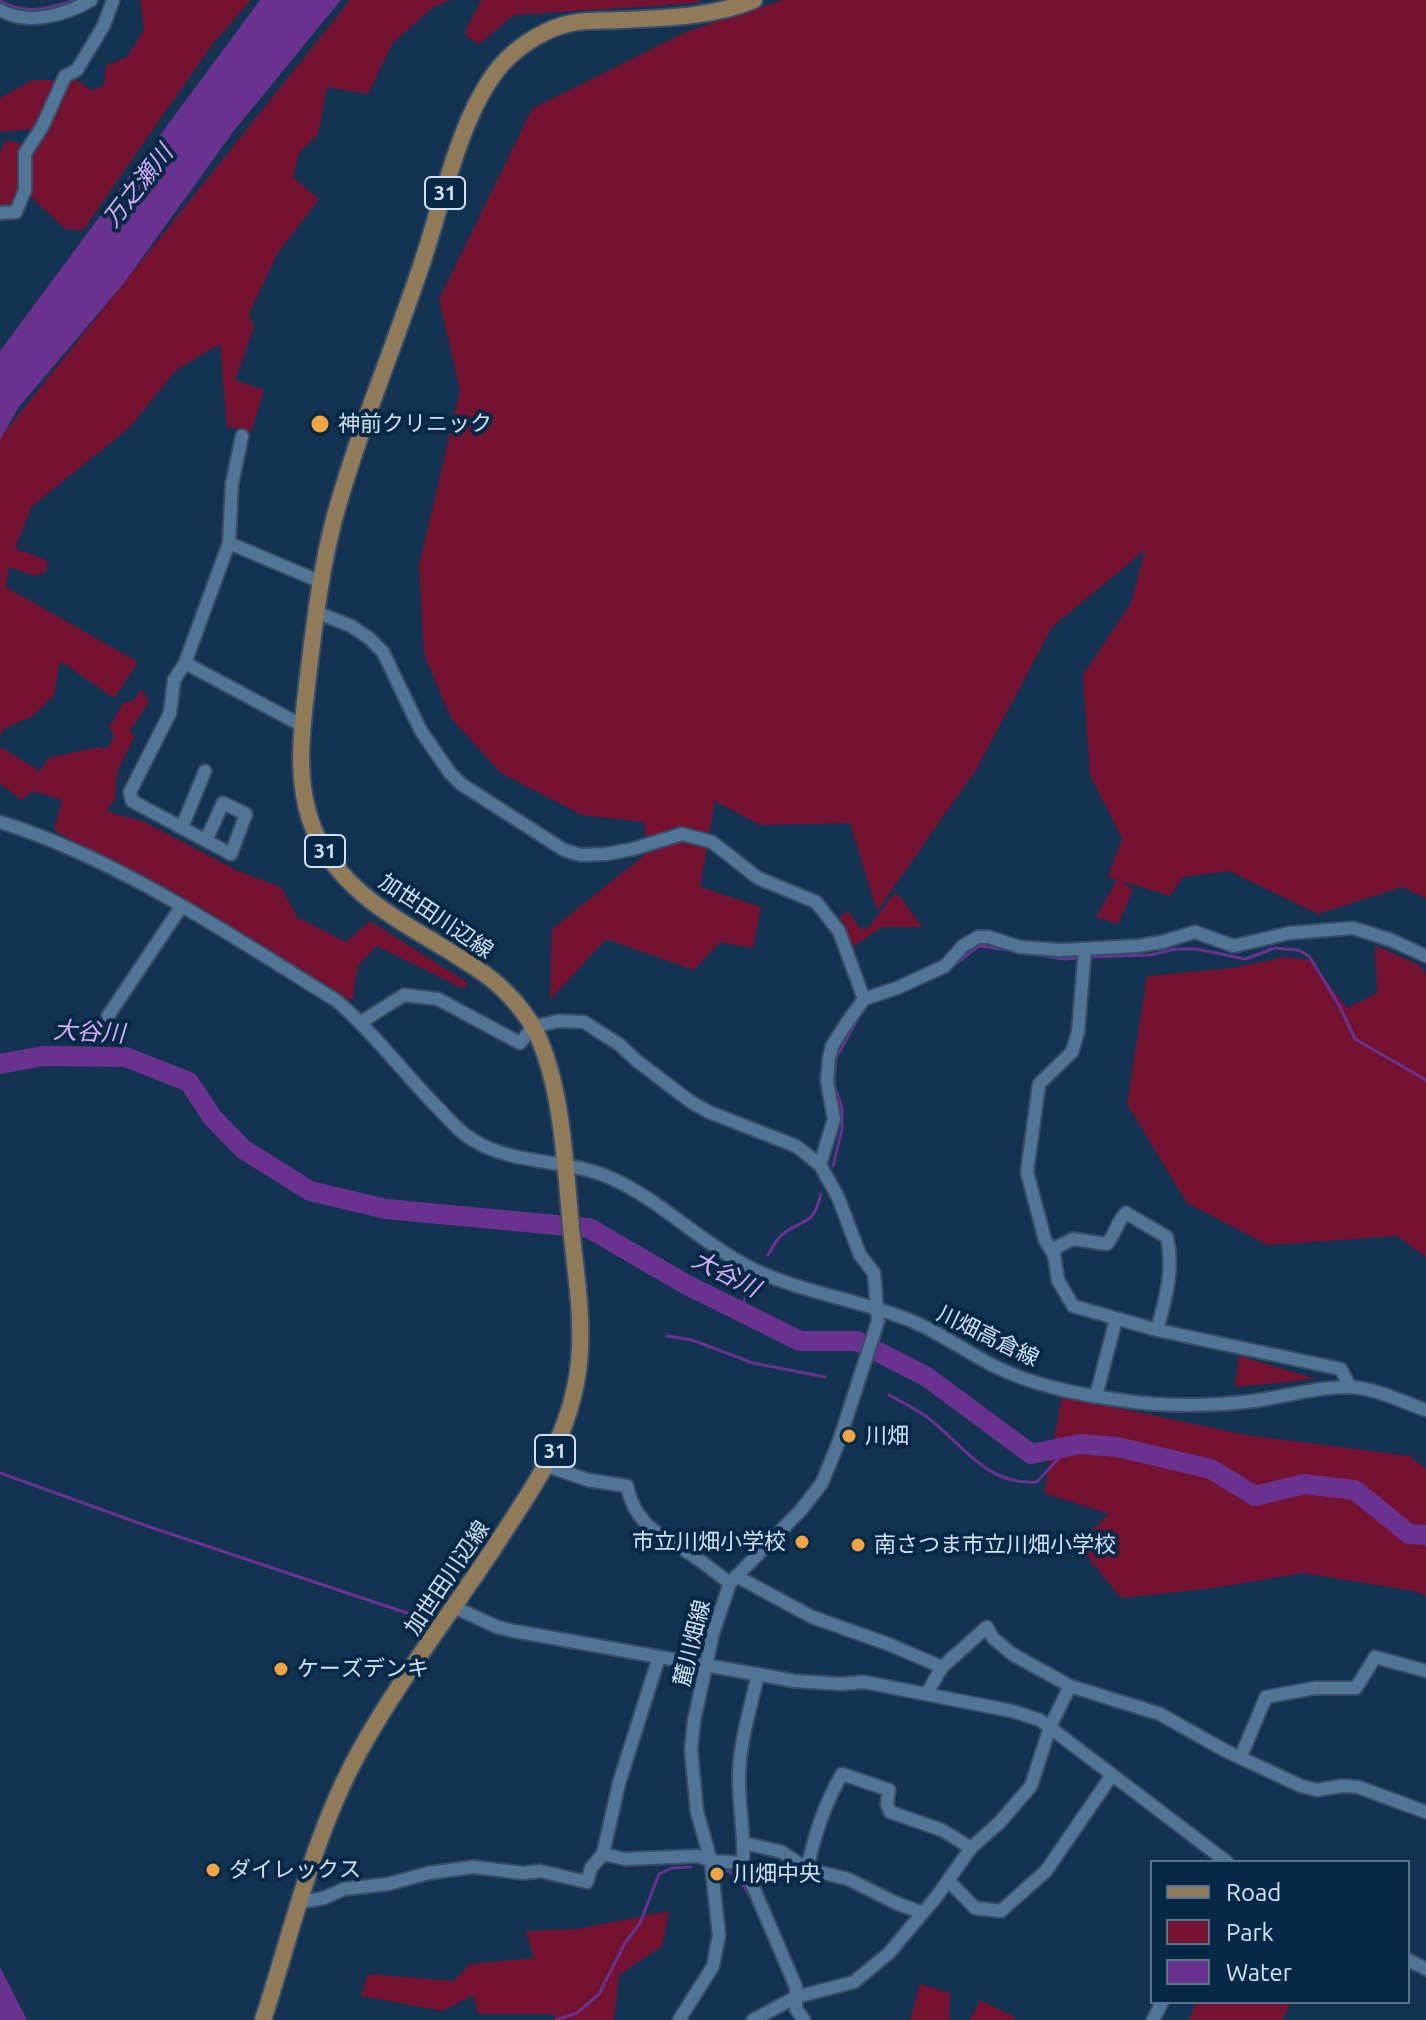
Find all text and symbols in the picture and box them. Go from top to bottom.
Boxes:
water label: 万之瀬川 [97,139,179,233]
road number: 31 [425,177,465,209]
place label: 神前クリニック [338,411,492,437]
marker: 神前クリニック [309,413,331,435]
road number: 31 [305,835,345,867]
street label: 加世田川辺線 [374,868,498,964]
water label: 大谷川 [52,1016,126,1048]
water label: 大谷川 [687,1245,765,1303]
street label: 川畑高倉線 [933,1300,1043,1372]
place label: 川畑 [865,1423,909,1449]
marker: 川畑 [840,1427,858,1445]
road number: 31 [535,1435,575,1467]
street label: 加世田川辺線 [399,1516,495,1640]
place label: 市立川畑小学校 [632,1529,786,1555]
place label: 南さつま市立川畑小学校 [874,1532,1116,1558]
marker: 市立川畑小学校 [793,1533,811,1551]
marker: 南さつま市立川畑小学校 [849,1536,867,1554]
street label: 麓川畑線 [669,1597,715,1689]
place label: ケーズデンキ [297,1656,429,1682]
marker: ケーズデンキ [272,1660,290,1678]
place label: ダイレックス [229,1857,361,1883]
legend [1150,1860,1410,2004]
marker: ダイレックス [204,1861,222,1879]
place label: 川畑中央 [733,1861,821,1887]
marker: 川畑中央 [708,1865,726,1883]
text: Road [1226,1879,1281,1906]
text: Park [1226,1919,1274,1946]
text: Water [1226,1959,1292,1986]

